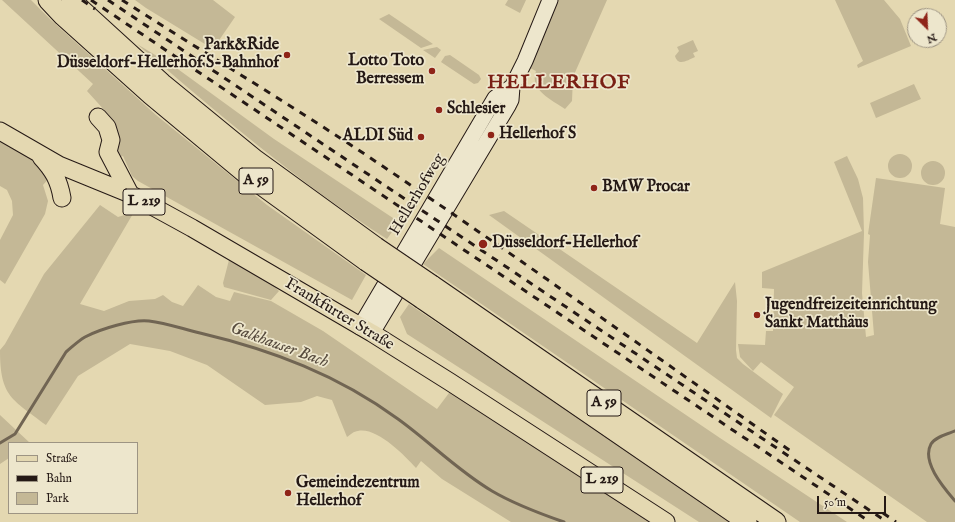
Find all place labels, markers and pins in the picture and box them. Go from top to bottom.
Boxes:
place label: Park&Ride Düsseldorf-Hellerhof S-Bahnhof [57,36,279,74]
marker: Park&Ride Düsseldorf-Hellerhof S-Bahnhof [282,50,292,60]
place label: Lotto Toto Berressem [348,52,424,90]
marker: Lotto Toto Berressem [427,66,437,76]
place label: Schlesier [447,100,505,120]
marker: Schlesier [434,105,444,115]
place label: Hellerhof S [499,125,576,145]
place label: ALDI Süd [343,127,413,147]
marker: Hellerhof S [486,130,496,140]
marker: ALDI Süd [416,132,426,142]
place label: BMW Procar [602,178,690,198]
marker: BMW Procar [589,183,599,193]
place label: Düsseldorf-Hellerhof [492,234,638,254]
marker: Düsseldorf-Hellerhof [477,238,489,250]
place label: Jugendfreizeiteinrichtung Sankt Matthäus [765,296,937,334]
marker: Jugendfreizeiteinrichtung Sankt Matthäus [752,310,762,320]
place label: Gemeindezentrum Hellerhof [296,474,420,512]
marker: Gemeindezentrum Hellerhof [283,488,293,498]

